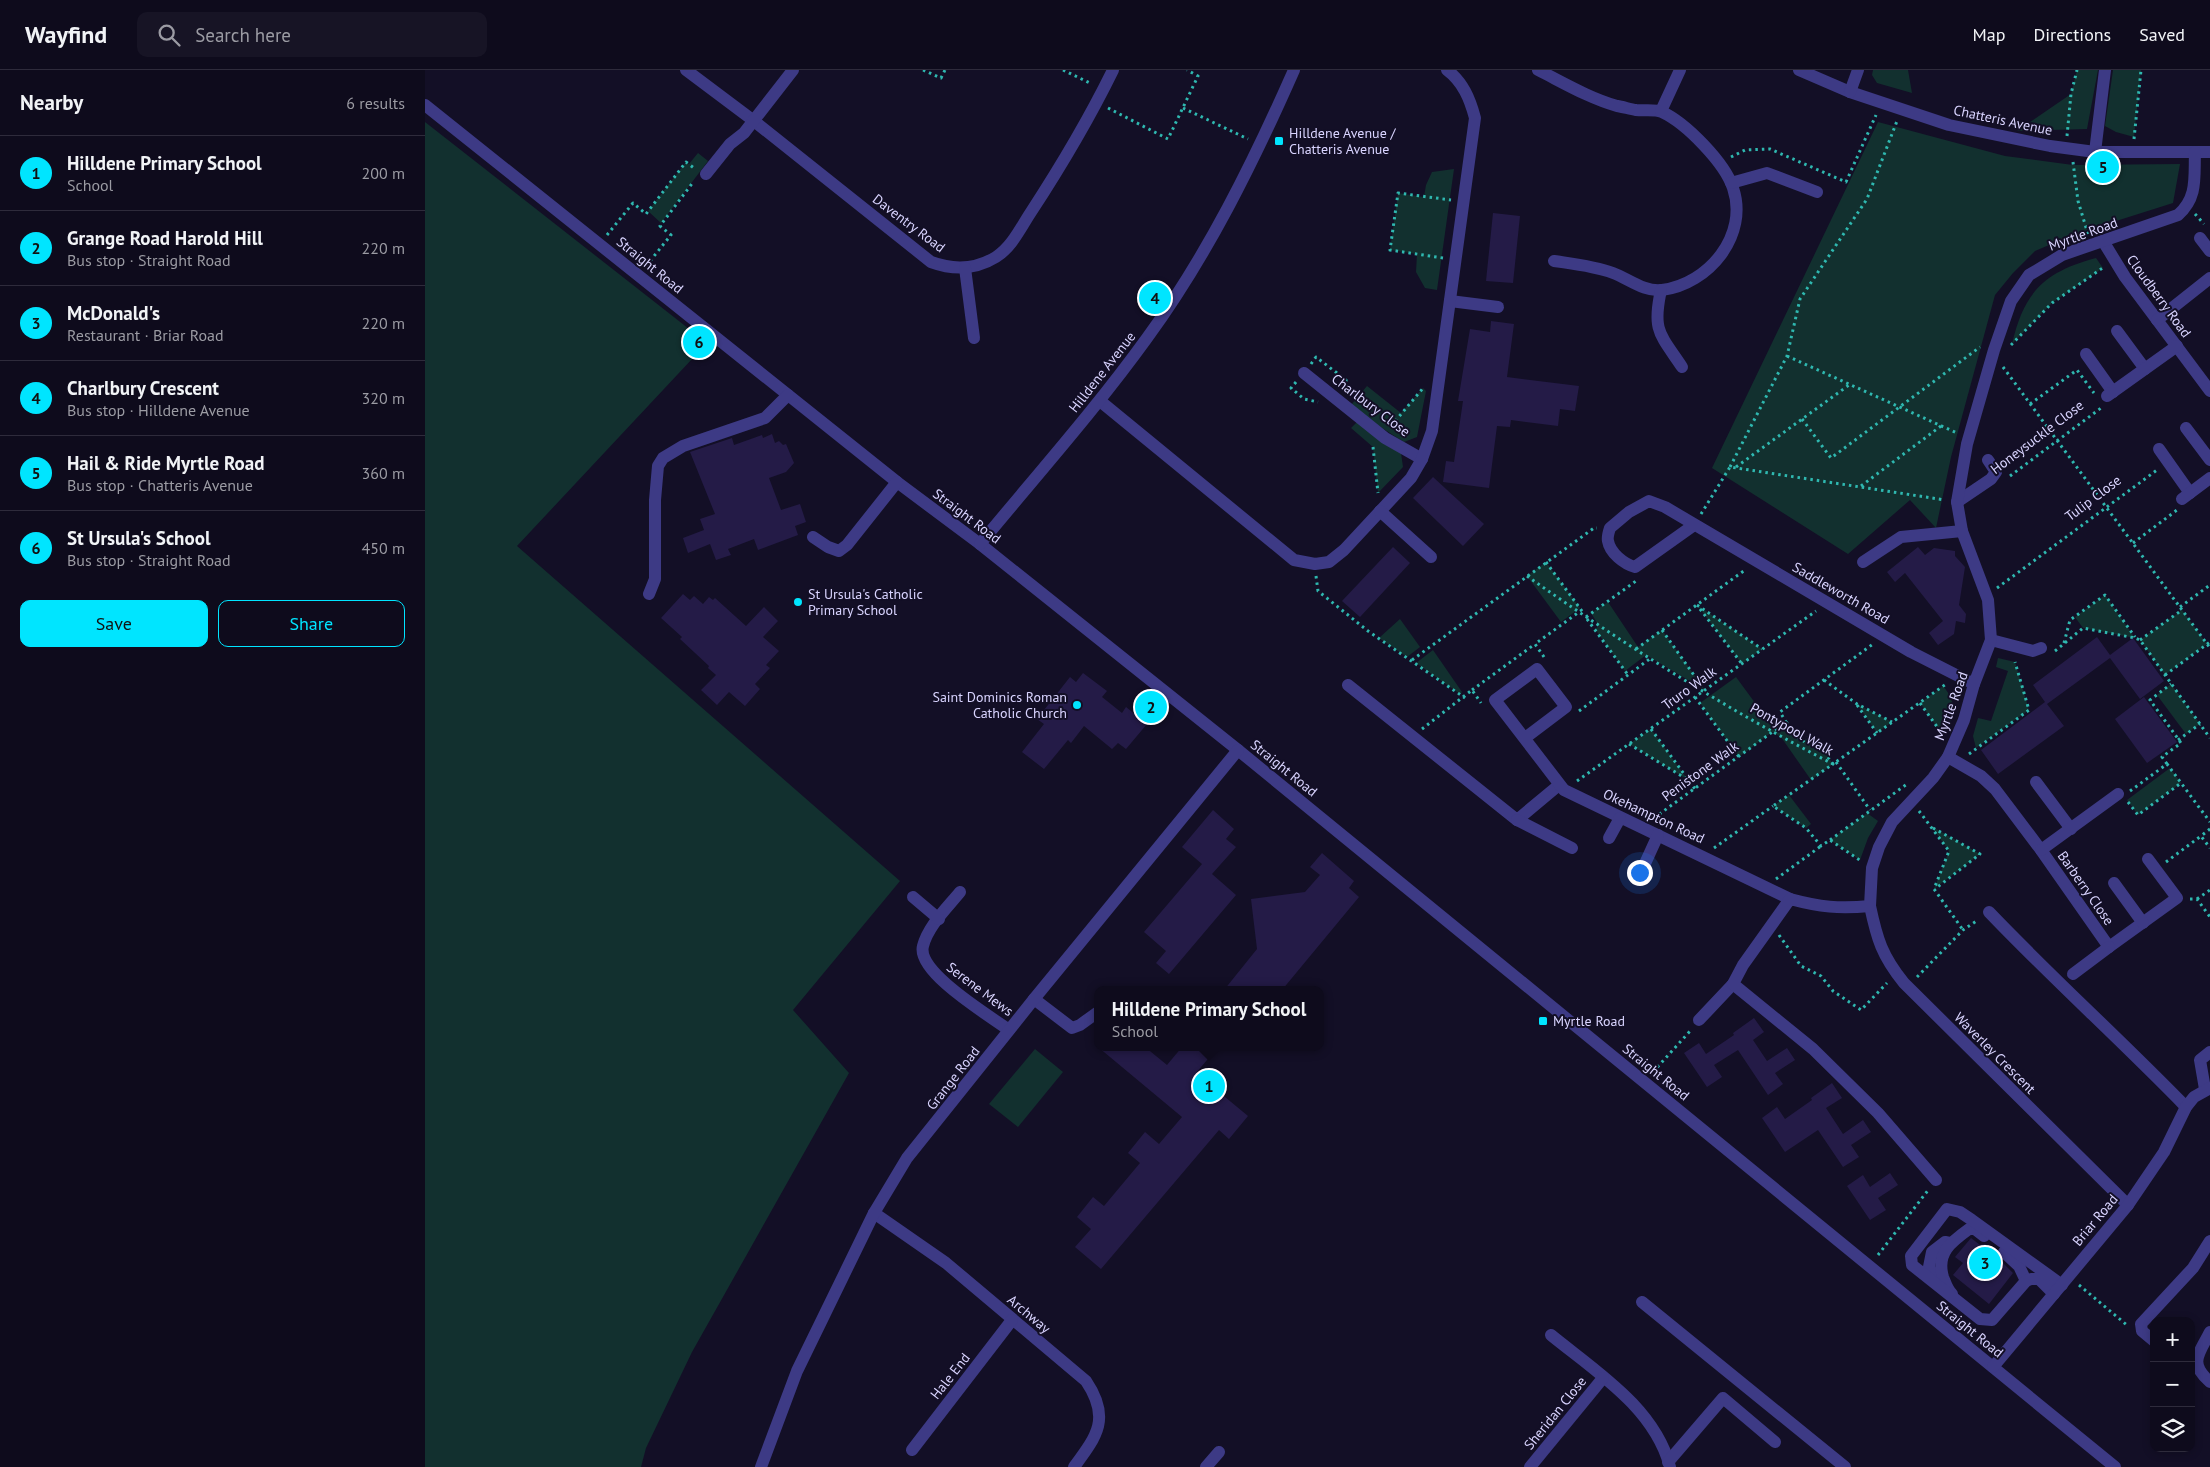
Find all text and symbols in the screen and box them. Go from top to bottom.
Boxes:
search box [137,12,487,57]
text: Wayfind [25,19,107,50]
icon: search [155,21,183,49]
text: Search here [195,23,291,47]
text: Map [1973,23,2005,46]
text: Directions [2033,23,2111,46]
text: Saved [2139,23,2185,46]
text: Nearby [20,89,83,116]
text: 6 results [346,93,405,113]
street label: Chatteris Avenue [1952,101,2054,139]
place label: Hilldene Avenue / Chatteris Avenue [1289,124,1396,158]
marker: Hilldene Avenue / Chatteris Avenue [1273,135,1285,147]
pin: 5 [2087,148,2119,186]
text: Hilldene Primary School [67,151,262,175]
text: 1 [31,163,41,183]
text: 200 m [362,163,405,183]
text: School [67,175,113,195]
street label: Daventry Road [869,190,949,256]
street label: Myrtle Road [2046,213,2120,255]
text: Grange Road Harold Hill [67,226,263,250]
street label: Straight Road [613,233,687,297]
text: 2 [31,238,41,258]
text: 220 m [362,238,405,258]
text: Bus stop · Straight Road [67,250,231,270]
street label: Cloudberry Road [2123,251,2195,341]
pin: 4 [1139,279,1171,317]
text: McDonald's [67,301,160,325]
text: 3 [31,313,41,333]
text: 220 m [362,313,405,333]
pin: 6 [683,323,715,361]
text: Restaurant · Briar Road [67,325,224,345]
street label: Hilldene Avenue [1065,328,1139,416]
street label: Charlbury Close [1328,370,1414,440]
text: Charlbury Crescent [67,376,219,400]
text: 4 [31,388,41,408]
text: 320 m [362,388,405,408]
street label: Honeysuckle Close [1987,396,2087,478]
text: Bus stop · Hilldene Avenue [67,400,250,420]
text: Hail & Ride Myrtle Road [67,451,264,475]
text: 5 [31,463,41,483]
text: 360 m [362,463,405,483]
street label: Tulip Close [2061,471,2125,525]
text: Bus stop · Chatteris Avenue [67,475,253,495]
street label: Straight Road [929,484,1005,548]
text: St Ursula's School [67,526,210,550]
text: 6 [31,538,41,558]
text: 450 m [362,538,405,558]
text: Bus stop · Straight Road [67,550,231,570]
street label: Saddleworth Road [1789,558,1893,628]
place label: St Ursula's Catholic Primary School [808,585,923,619]
marker: St Ursula's Catholic Primary School [792,596,804,608]
button: Save [20,600,208,647]
button: Share [218,600,405,647]
street label: Truro Walk [1658,662,1720,714]
street label: Myrtle Road [1930,669,1972,743]
place label: Saint Dominics Roman Catholic Church [932,688,1067,722]
pin: 2 [1135,688,1167,726]
marker: Saint Dominics Roman Catholic Church [1071,699,1083,711]
street label: Pontypool Walk [1747,699,1837,759]
street label: Straight Road [1247,736,1321,800]
street label: Penistone Walk [1658,737,1742,805]
street label: Okehampton Road [1600,785,1708,847]
street label: Barberry Close [2054,847,2118,929]
your location [1627,860,1653,886]
street label: Serene Mews [943,958,1017,1020]
popup [1094,986,1324,1051]
text: Hilldene Primary School [1112,997,1306,1021]
street label: Waverley Crescent [1950,1008,2040,1098]
place label: Myrtle Road [1553,1012,1625,1030]
marker: Myrtle Road [1537,1015,1549,1027]
text: School [1112,1021,1158,1041]
street label: Straight Road [1619,1040,1693,1104]
street label: Grange Road [923,1043,983,1113]
pin: 1 [1193,1067,1225,1105]
street label: Briar Road [2068,1191,2122,1249]
pin: 3 [1969,1244,2001,1282]
street label: Archway [1004,1291,1055,1337]
street label: Straight Road [1933,1297,2007,1361]
map controls [2150,1317,2195,1452]
button: + [2150,1317,2195,1362]
street label: Hale End [926,1349,974,1403]
button: − [2150,1362,2195,1407]
street label: Sheridan Close [1520,1373,1590,1453]
button: layers [2150,1407,2195,1452]

